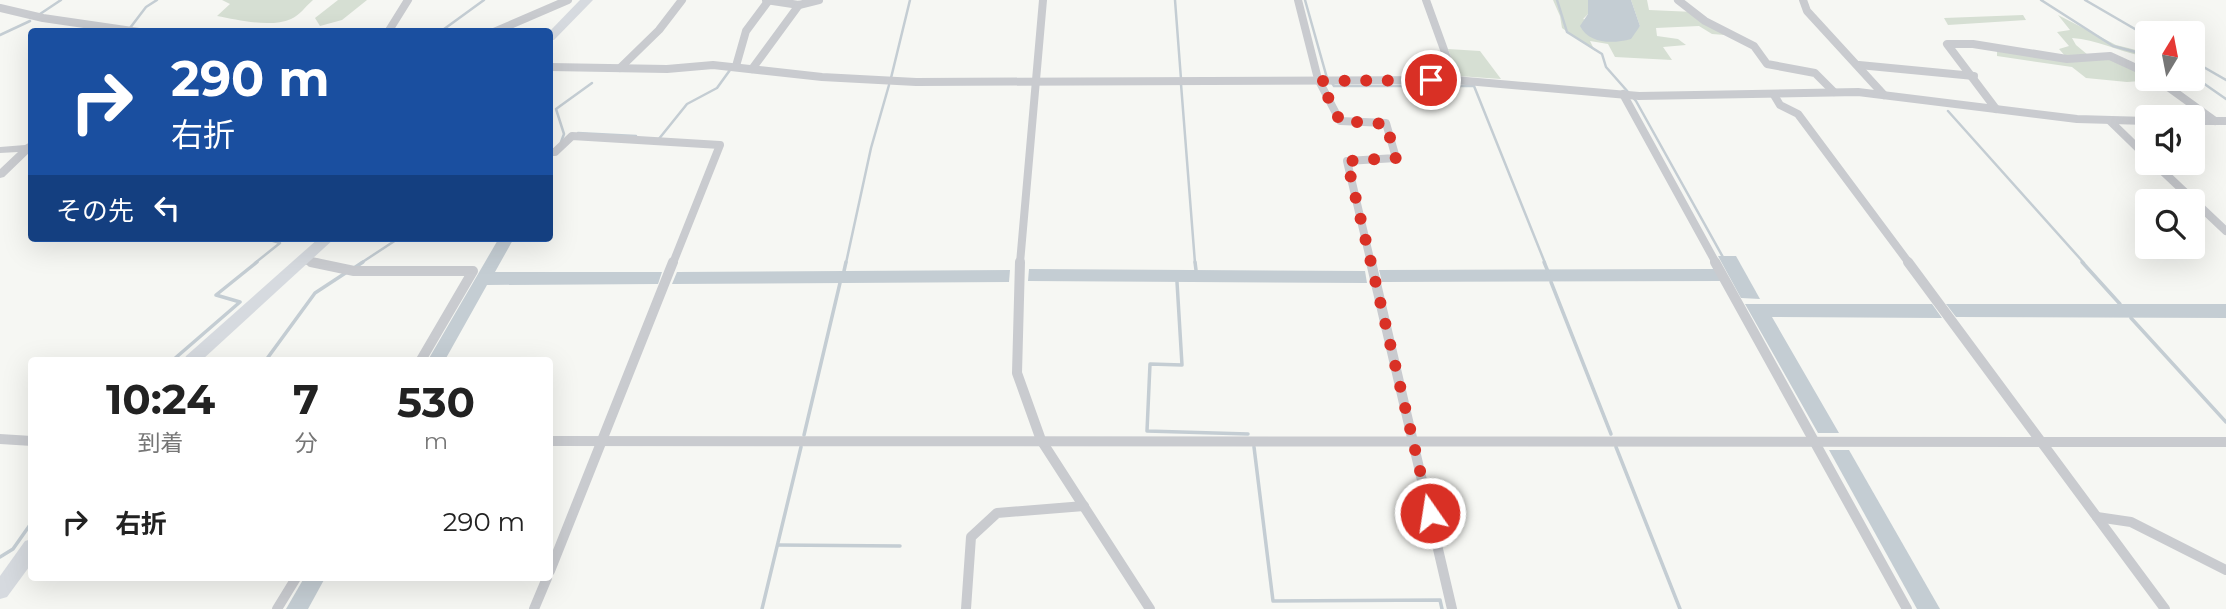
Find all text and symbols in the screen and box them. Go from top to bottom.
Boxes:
north arrow [2135,21,2205,91]
map controls [2135,21,2205,259]
text: 290 m [171,49,330,108]
pin [1401,50,1461,110]
icon: right [56,56,147,147]
icon: arrive [1412,61,1450,99]
button: sound [2135,105,2205,175]
text: 右折 [171,115,235,154]
icon: left [148,189,186,227]
button: search [2135,189,2205,259]
text: その先 [56,195,134,227]
text: 10:24 [106,373,215,425]
text: 7 [293,373,319,425]
text: 530 [397,376,475,428]
text: m [424,427,448,455]
text: 到着 [138,429,184,457]
text: 分 [295,429,318,457]
position arrow [1393,476,1467,550]
icon: right [56,503,94,541]
text: 290 m [443,506,525,538]
text: 右折 [115,508,167,540]

